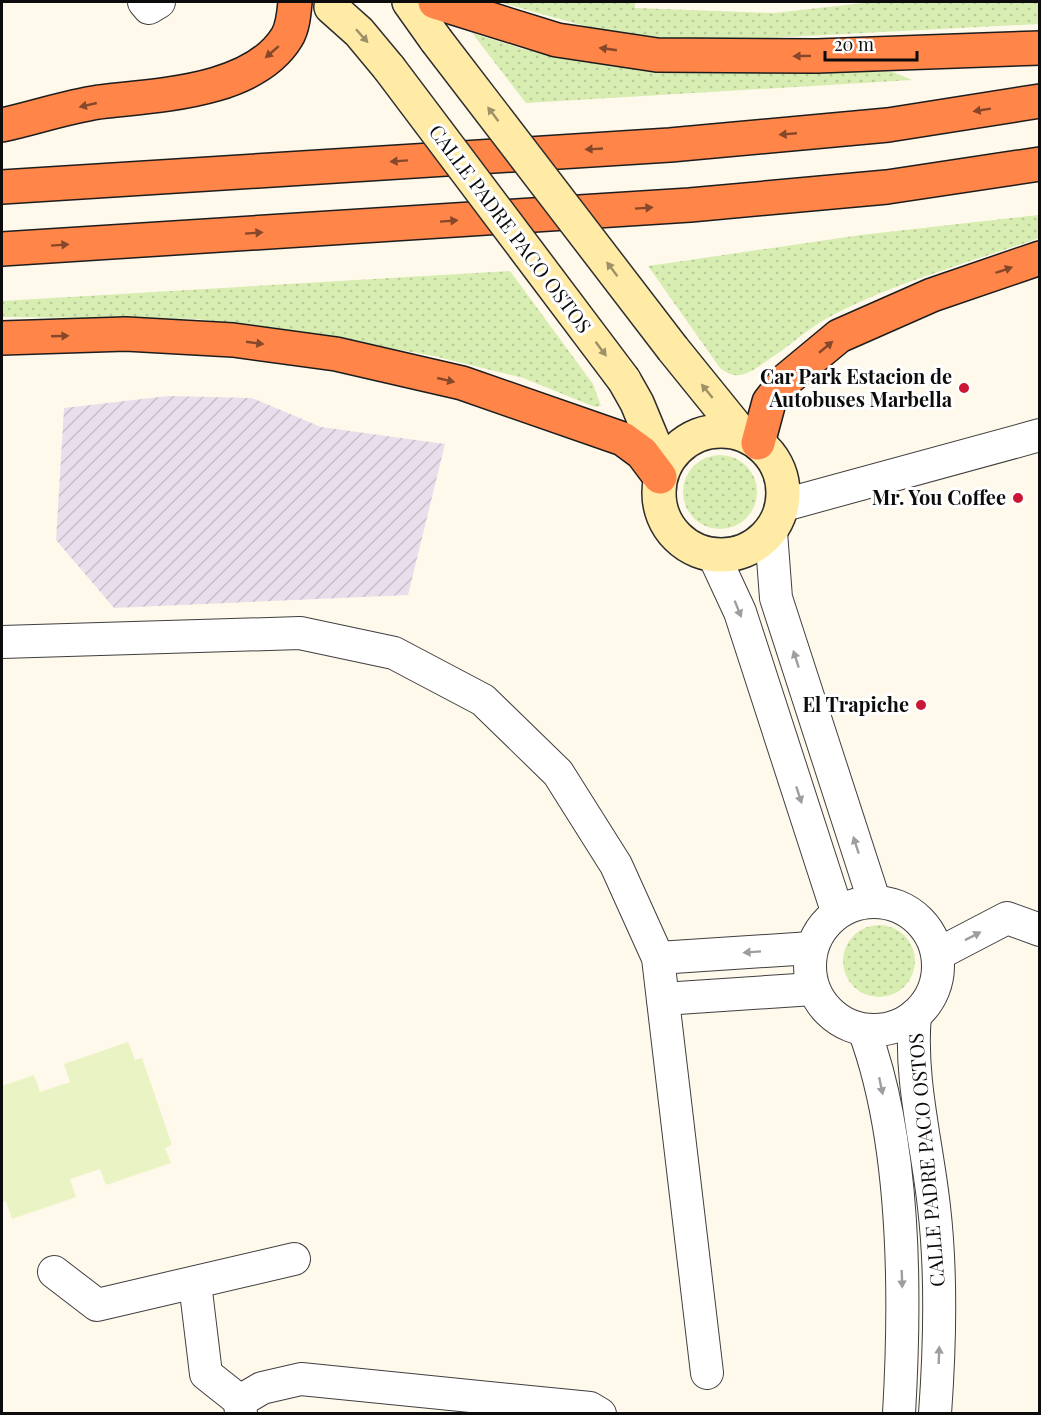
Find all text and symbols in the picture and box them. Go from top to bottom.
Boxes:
scale bar [825,24,916,62]
one-way arrow [355,28,369,43]
text: 20 m [834,32,874,56]
one-way arrow [598,44,617,53]
one-way arrow [264,46,280,59]
one-way arrow [793,51,812,61]
one-way arrow [78,100,97,110]
one-way arrow [972,106,991,115]
one-way arrow [487,107,499,123]
street label: CALLE PADRE PACO OSTOS [424,118,599,338]
one-way arrow [779,129,798,139]
one-way arrow [584,144,603,154]
one-way arrow [390,156,409,165]
one-way arrow [634,204,653,213]
one-way arrow [440,216,459,225]
one-way arrow [245,228,264,238]
one-way arrow [50,241,69,250]
one-way arrow [606,262,618,277]
one-way arrow [995,265,1013,275]
one-way arrow [50,331,69,341]
one-way arrow [245,339,264,348]
one-way arrow [818,341,833,353]
one-way arrow [594,342,606,357]
place label: Car Park Estacion de Autobuses Marbella [760,362,953,412]
one-way arrow [437,375,455,385]
marker: Car Park Estacion de Autobuses Marbella [957,381,971,395]
one-way arrow [700,383,713,399]
place label: Mr. You Coffee [872,483,1006,510]
marker: Mr. You Coffee [1011,491,1025,505]
one-way arrow [733,601,743,619]
one-way arrow [790,650,800,668]
place label: El Trapiche [802,690,909,717]
marker: El Trapiche [914,698,928,712]
one-way arrow [794,786,804,804]
one-way arrow [851,836,860,854]
one-way arrow [964,931,981,941]
one-way arrow [743,947,762,956]
street label: CALLE PADRE PACO OSTOS [901,1032,950,1288]
one-way arrow [877,1076,886,1095]
one-way arrow [898,1270,907,1289]
one-way arrow [934,1346,943,1365]

